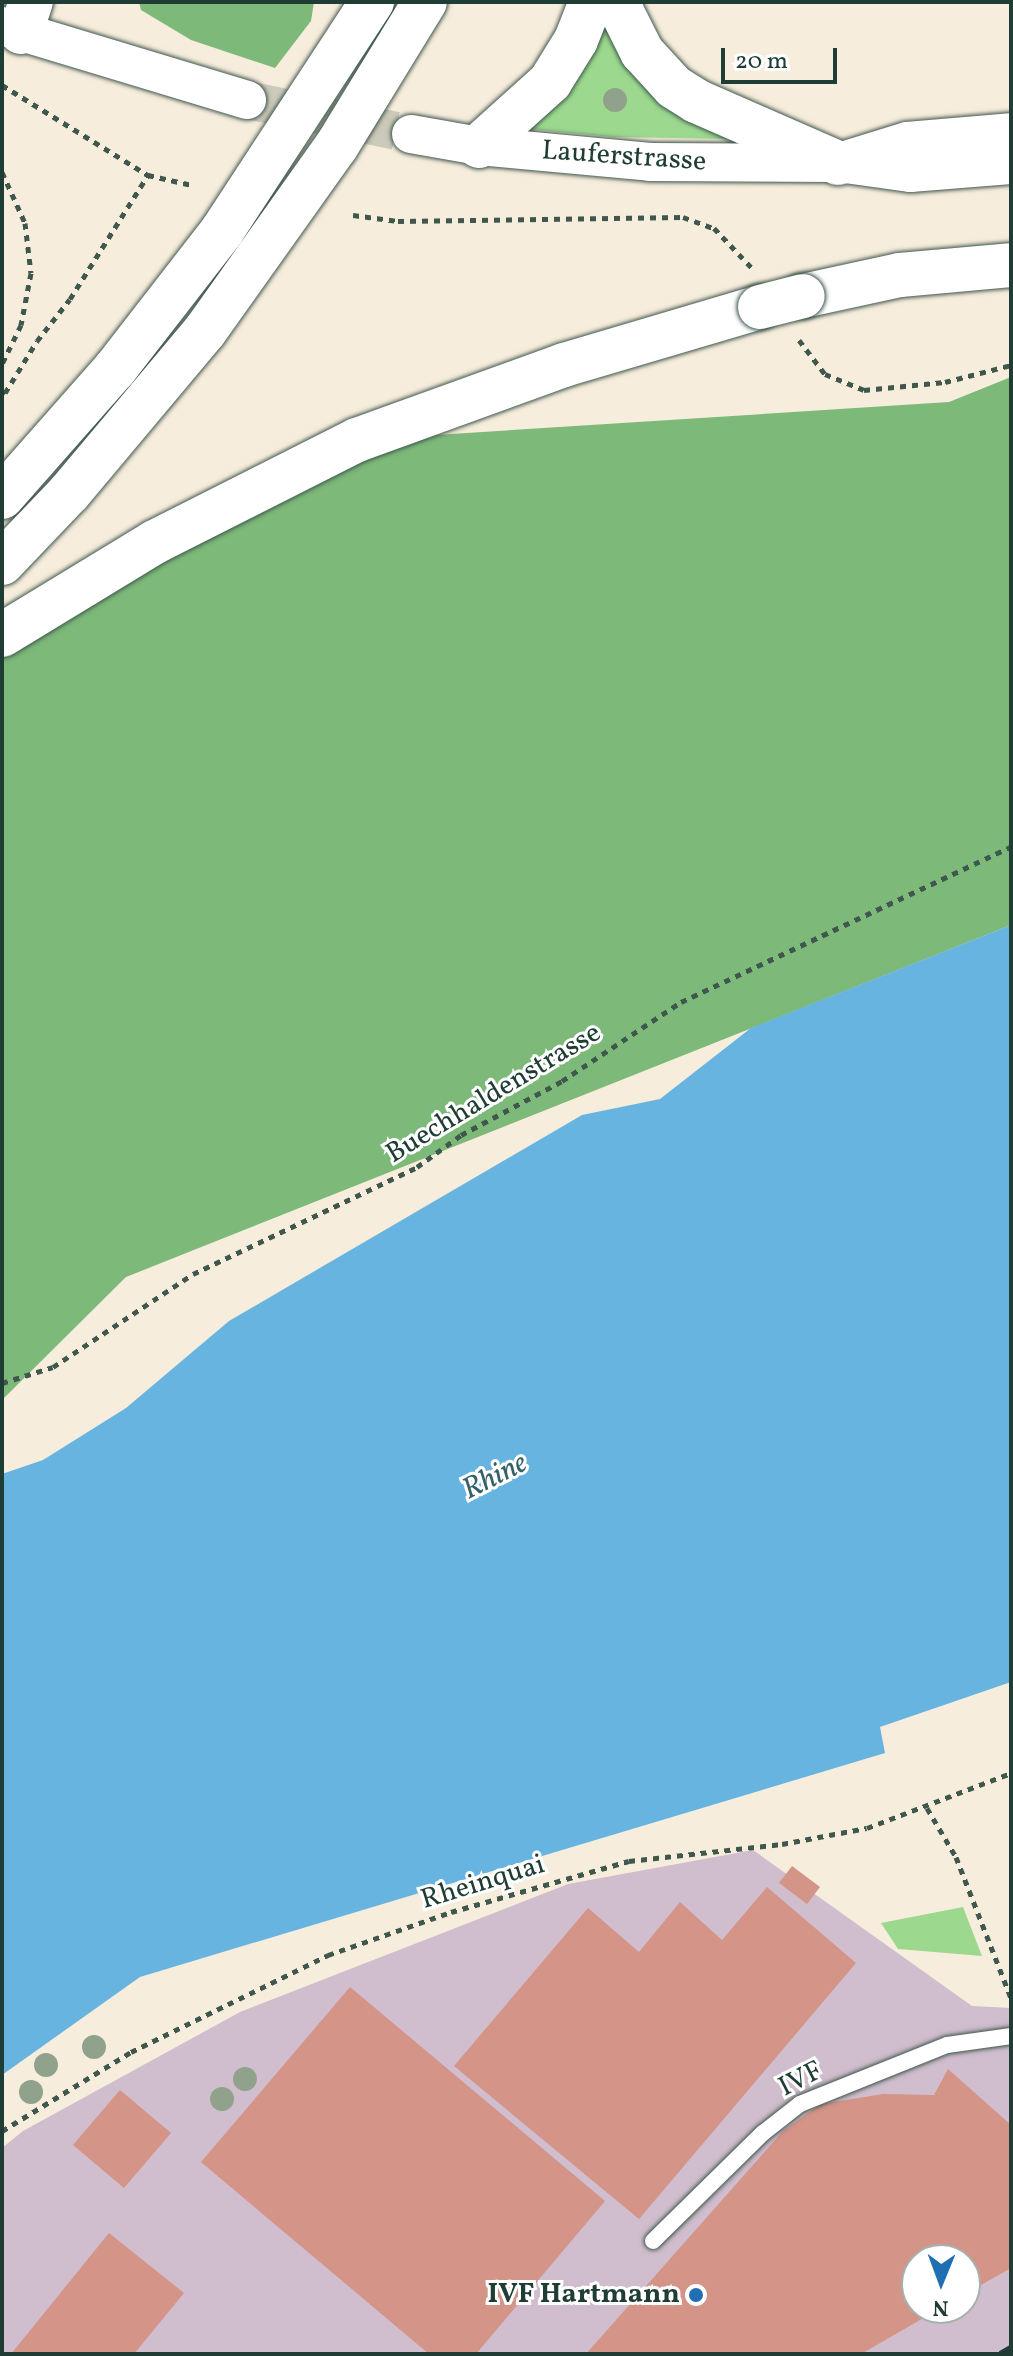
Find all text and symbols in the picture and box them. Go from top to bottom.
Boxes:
scale bar [725,32,841,82]
text: 20 m [735,45,788,79]
street label: Lauferstrasse [541,134,707,180]
street label: Buechhaldenstrasse [381,1017,607,1171]
water label: Rhine [457,1446,533,1508]
street label: Rheinquai [417,1848,549,1918]
street label: IVF [773,2055,829,2105]
north arrow [901,2244,981,2324]
place label: IVF Hartmann [487,2278,680,2312]
marker: IVF Hartmann [687,2286,705,2304]
text: N [932,2291,949,2322]

